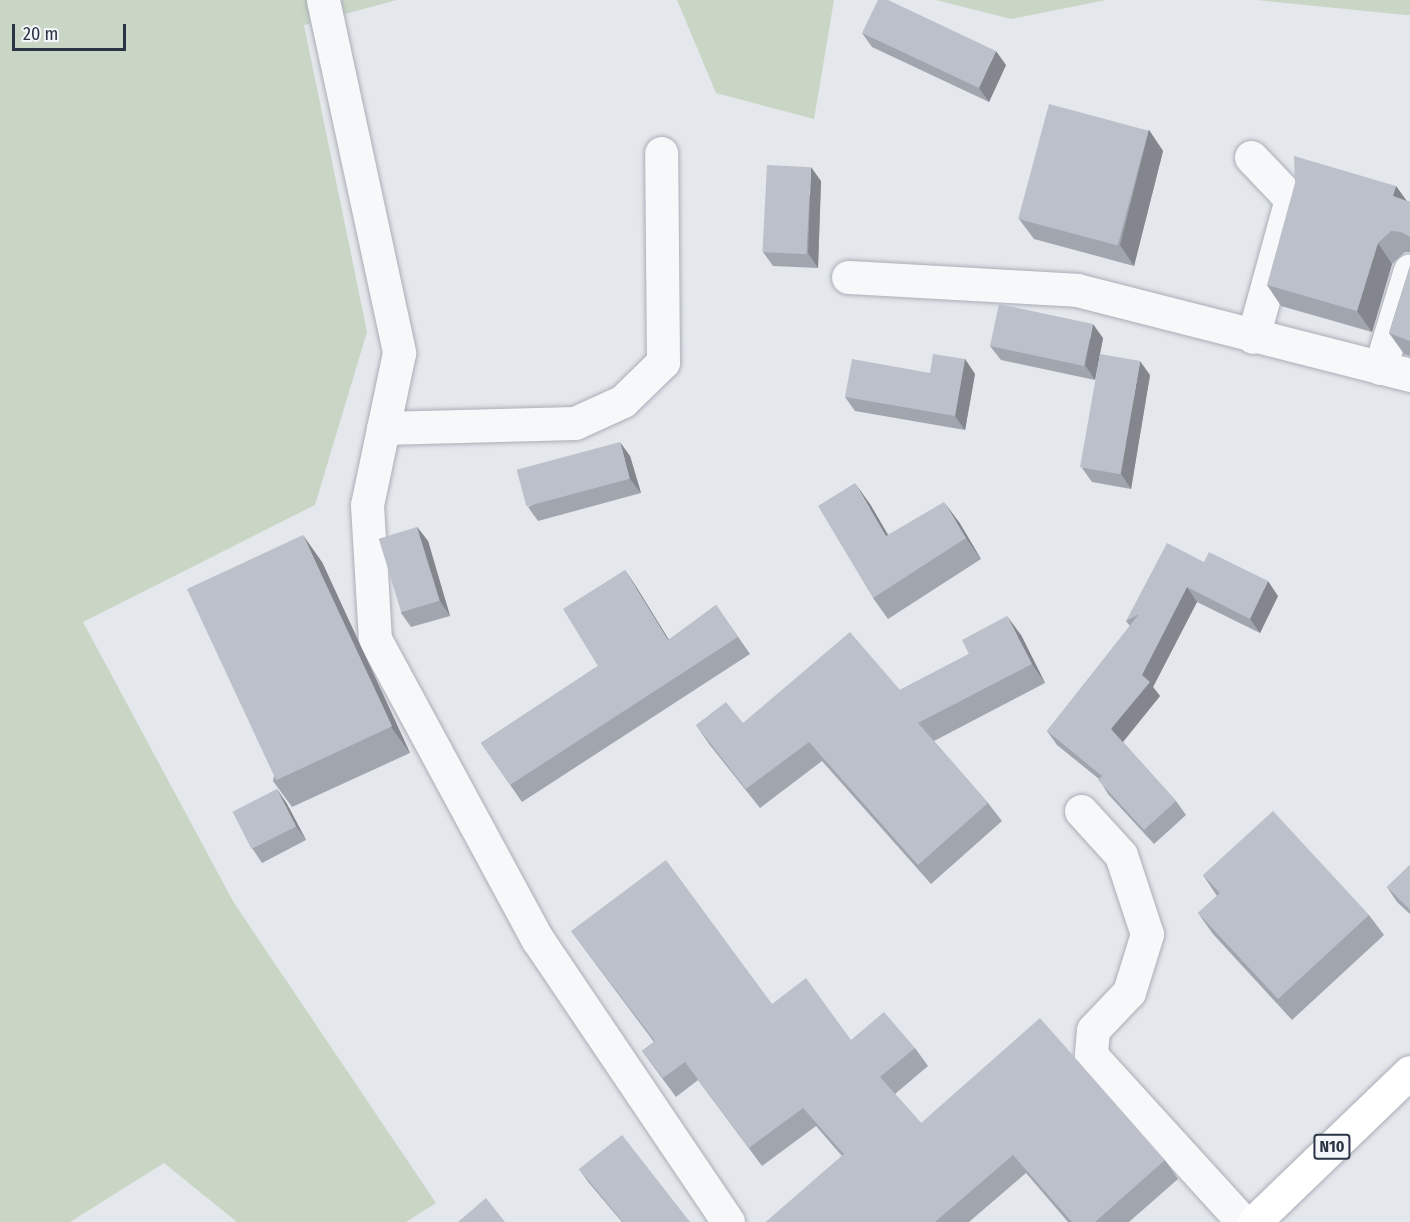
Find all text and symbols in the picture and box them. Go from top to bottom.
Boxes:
scale bar [15,12,129,50]
text: 20 m [23,23,58,45]
road number: N10 [1312,1134,1352,1160]

